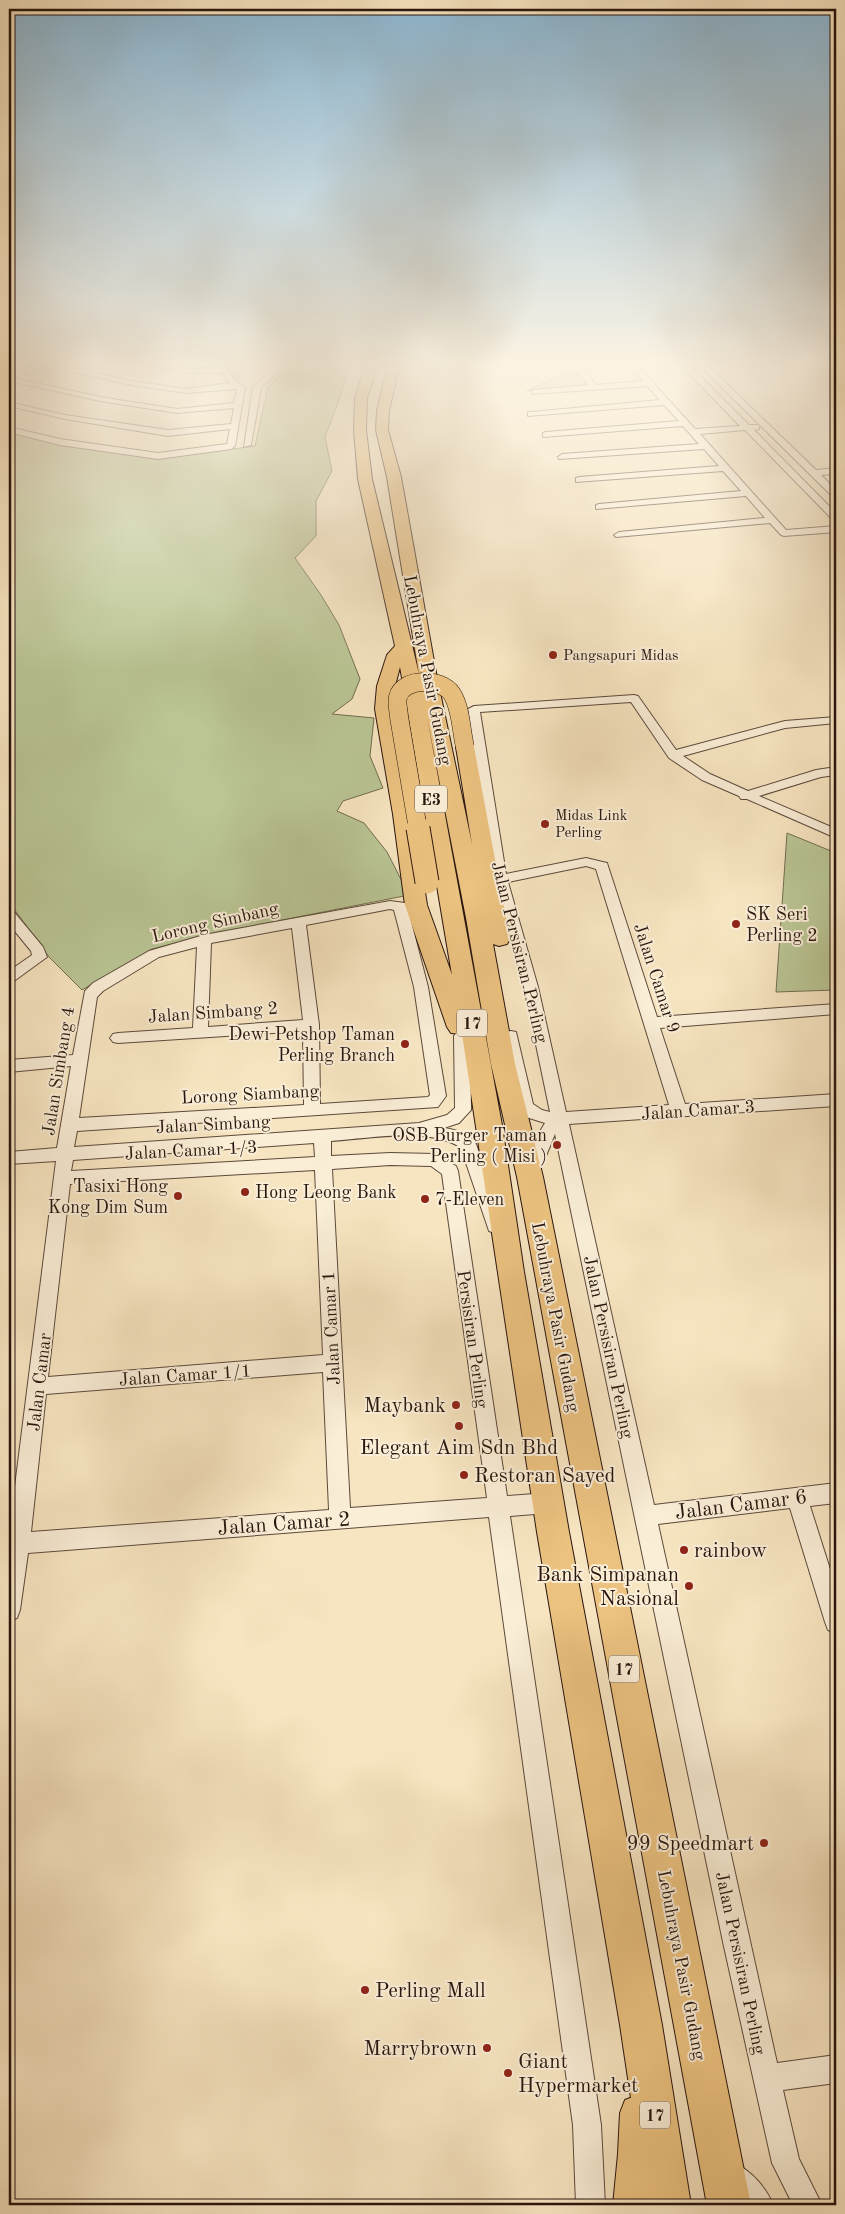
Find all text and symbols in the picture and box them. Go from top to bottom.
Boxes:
street label: Lebuhraya Pasir Gudang [400,573,454,767]
marker: Pangsapuri Midas [547,649,559,661]
place label: Pangsapuri Midas [563,649,679,664]
road number: E3 [415,786,447,812]
place label: Midas Link Perling [555,809,628,841]
marker: Midas Link Perling [539,818,551,830]
street label: Jalan Persisiran Perling [488,860,550,1045]
street label: Lorong Simbang [150,900,281,946]
place label: SK Seri Perling 2 [746,906,818,945]
marker: SK Seri Perling 2 [730,918,742,930]
street label: Jalan Camar 9 [630,921,682,1035]
street label: Jalan Simbang 2 [147,999,279,1027]
street label: Jalan Simbang 4 [40,1005,78,1137]
road number: 17 [457,1010,487,1036]
place label: Dewi Petshop Taman Perling Branch [228,1026,395,1065]
marker: Dewi Petshop Taman Perling Branch [399,1038,411,1050]
street label: Lorong Siambang [180,1082,320,1108]
street label: Jalan Camar 3 [641,1098,756,1124]
street label: Jalan Simbang [155,1113,271,1137]
place label: OSB Burger Taman Perling ( Misi ) [392,1127,547,1166]
street label: Jalan Camar 1/3 [124,1139,258,1163]
marker: OSB Burger Taman Perling ( Misi ) [551,1139,563,1151]
place label: Tasixi Hong Kong Dim Sum [48,1178,168,1217]
place label: Hong Leong Bank [255,1184,397,1202]
marker: Hong Leong Bank [239,1186,251,1198]
marker: Tasixi Hong Kong Dim Sum [172,1190,184,1202]
place label: 7-Eleven [435,1191,505,1209]
marker: 7-Eleven [419,1193,431,1205]
street label: Lebuhraya Pasir Gudang [528,1220,582,1414]
street label: Jalan Persisiran Perling [580,1254,636,1441]
street label: Persisiran Perling [453,1269,491,1410]
street label: Jalan Camar 1 [320,1270,344,1385]
street label: Jalan Camar [25,1331,55,1432]
street label: Jalan Camar 1/1 [118,1362,252,1390]
place label: Maybank [364,1396,446,1417]
marker: Maybank [450,1399,462,1411]
marker: Elegant Aim Sdn Bhd [453,1420,465,1432]
place label: Elegant Aim Sdn Bhd [360,1438,558,1459]
place label: Restoran Sayed [474,1466,616,1487]
marker: Restoran Sayed [458,1469,470,1481]
street label: Jalan Camar 6 [674,1487,809,1524]
street label: Jalan Camar 2 [217,1509,351,1540]
place label: rainbow [694,1541,767,1562]
marker: rainbow [678,1544,690,1556]
place label: Bank Simpanan Nasional [536,1565,679,1610]
marker: Bank Simpanan Nasional [683,1580,695,1592]
road number: 17 [609,1656,639,1682]
place label: 99 Speedmart [627,1834,754,1855]
marker: 99 Speedmart [758,1837,770,1849]
street label: Lebuhraya Pasir Gudang [654,1868,708,2062]
street label: Jalan Persisiran Perling [712,1870,768,2057]
place label: Perling Mall [375,1981,486,2002]
marker: Perling Mall [359,1984,371,1996]
place label: Marrybrown [364,2039,477,2060]
marker: Marrybrown [481,2042,493,2054]
place label: Giant Hypermarket [518,2052,638,2097]
marker: Giant Hypermarket [502,2067,514,2079]
road number: 17 [640,2102,670,2128]

